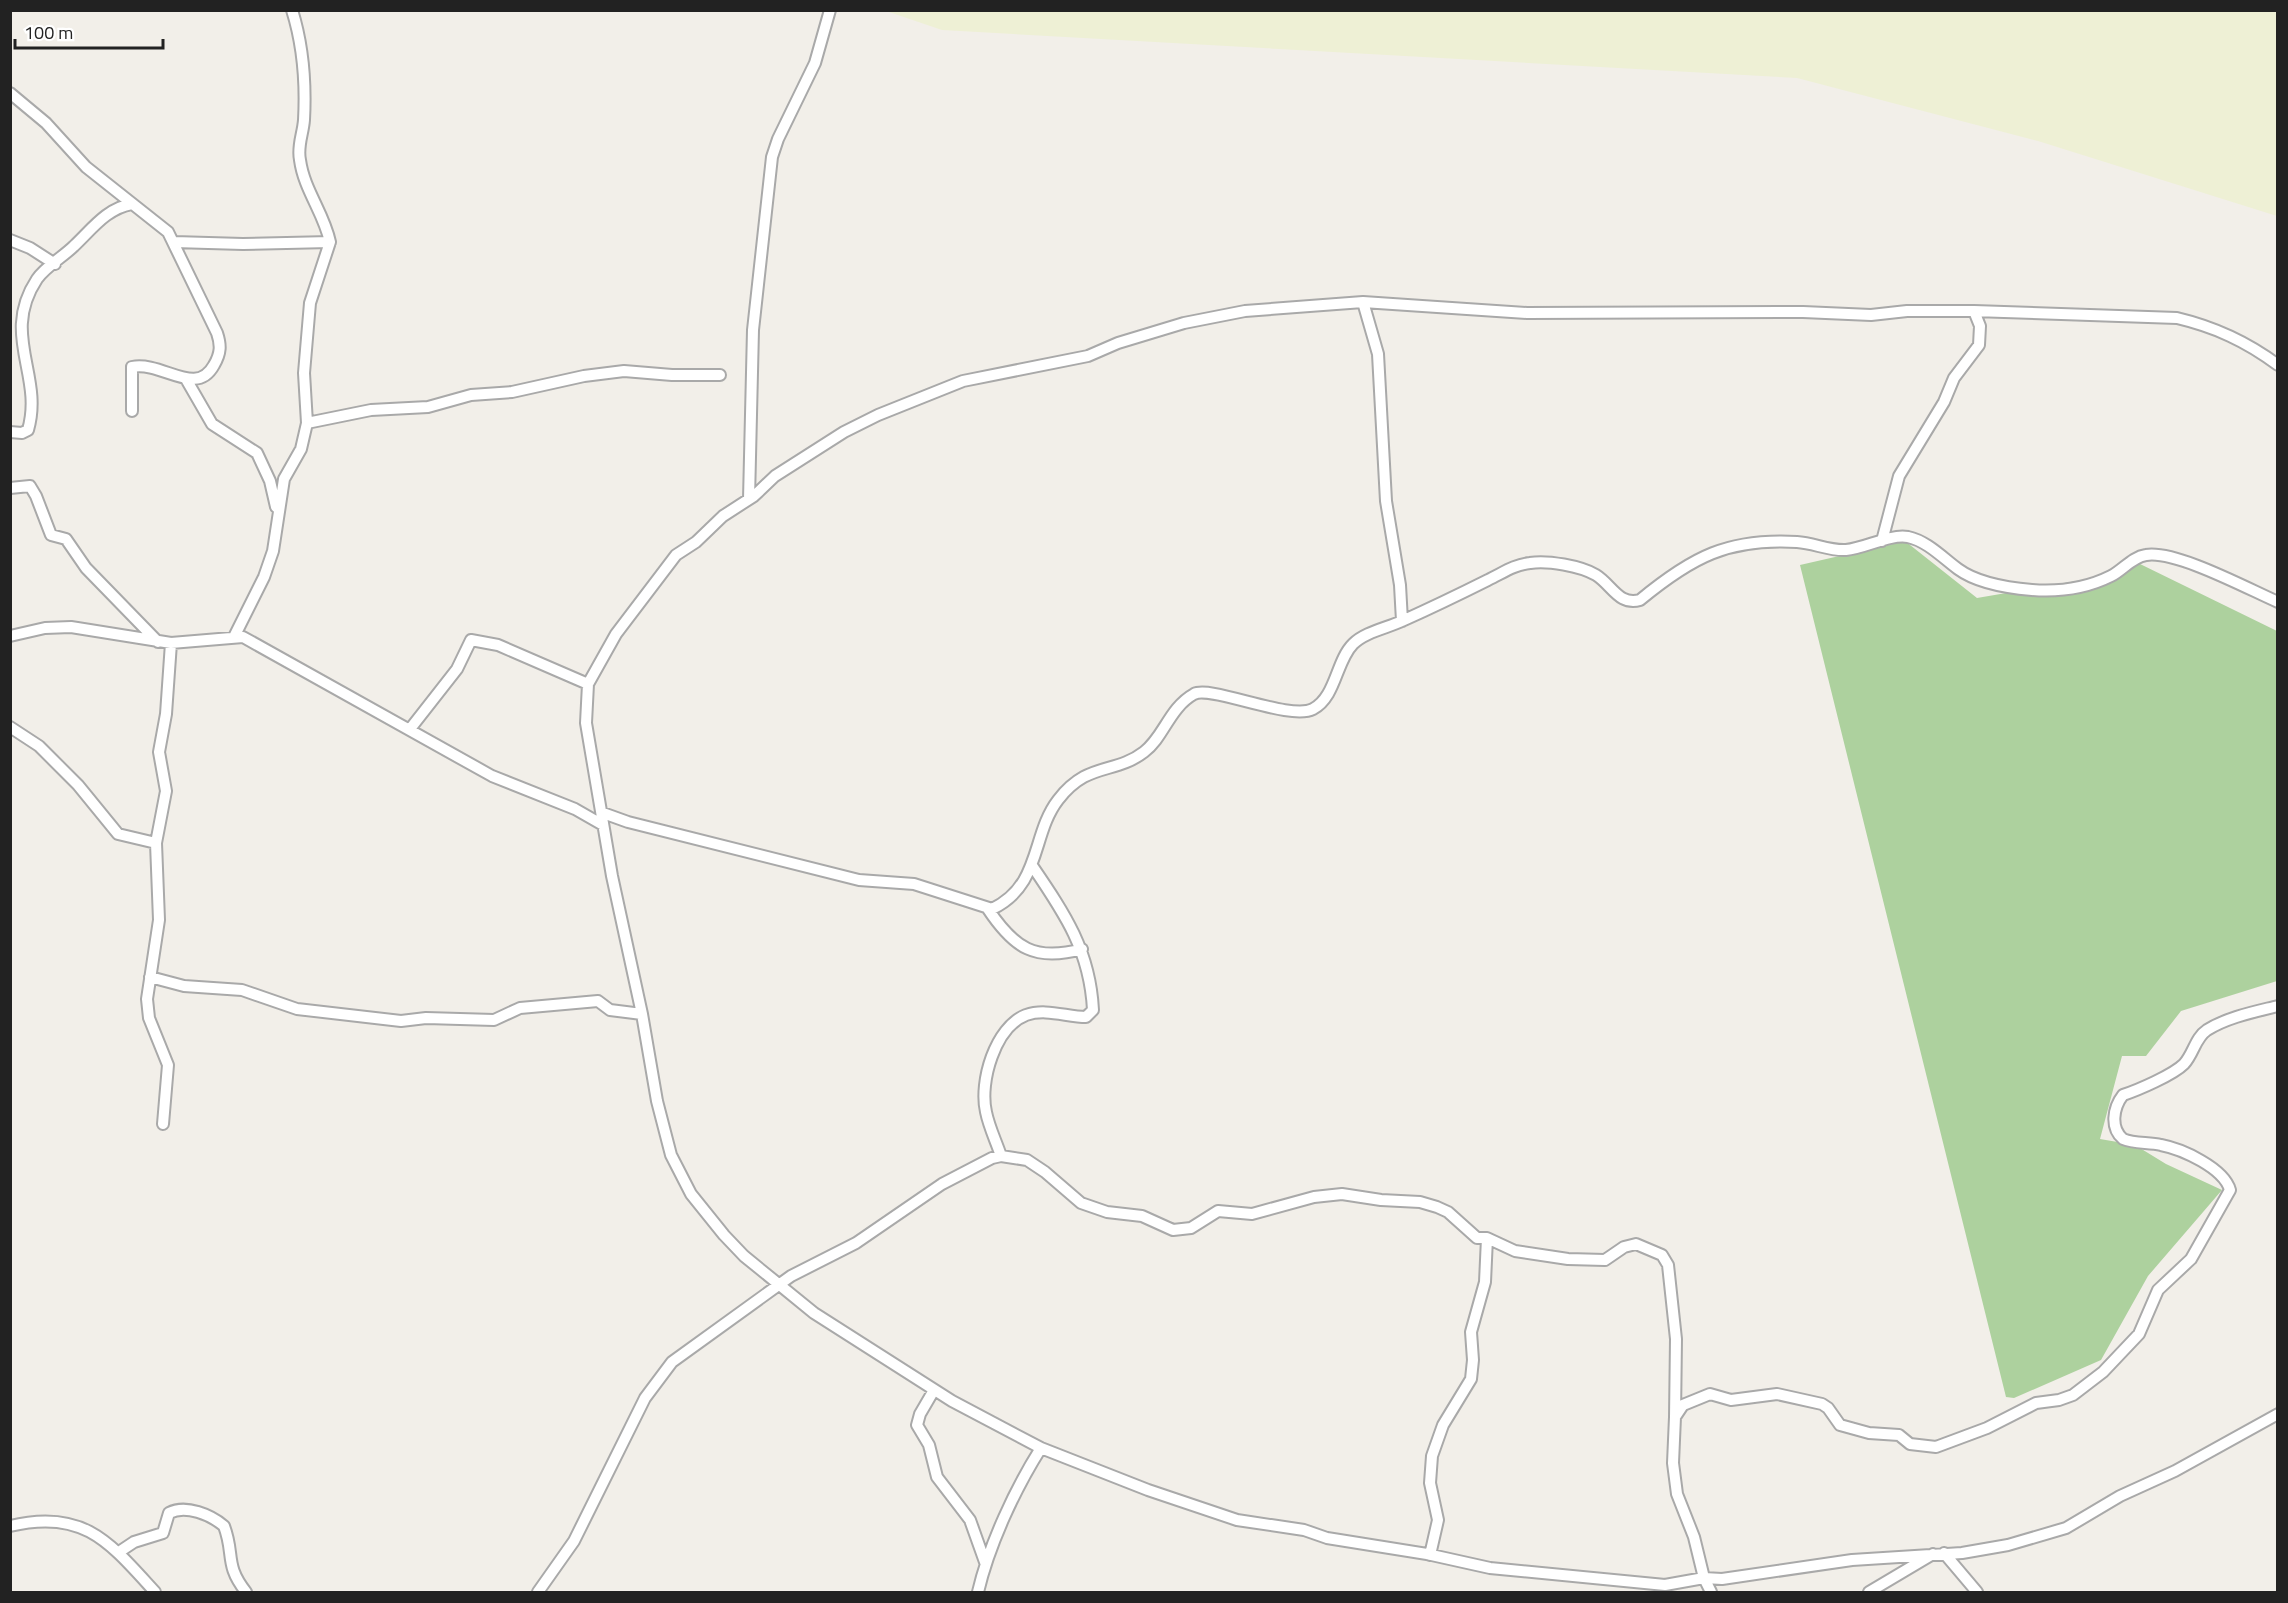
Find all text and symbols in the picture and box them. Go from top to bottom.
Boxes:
scale bar [15,12,164,50]
text: 100 m [24,19,73,46]

